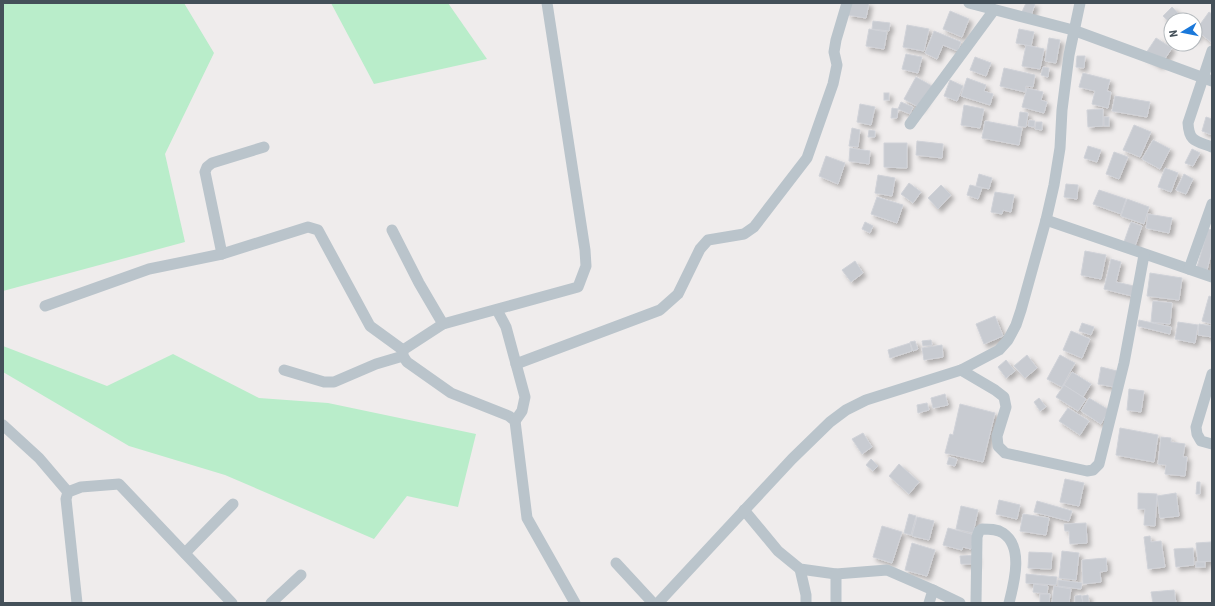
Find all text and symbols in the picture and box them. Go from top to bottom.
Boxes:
north arrow [1163,12,1203,52]
text: N [1167,29,1181,38]

